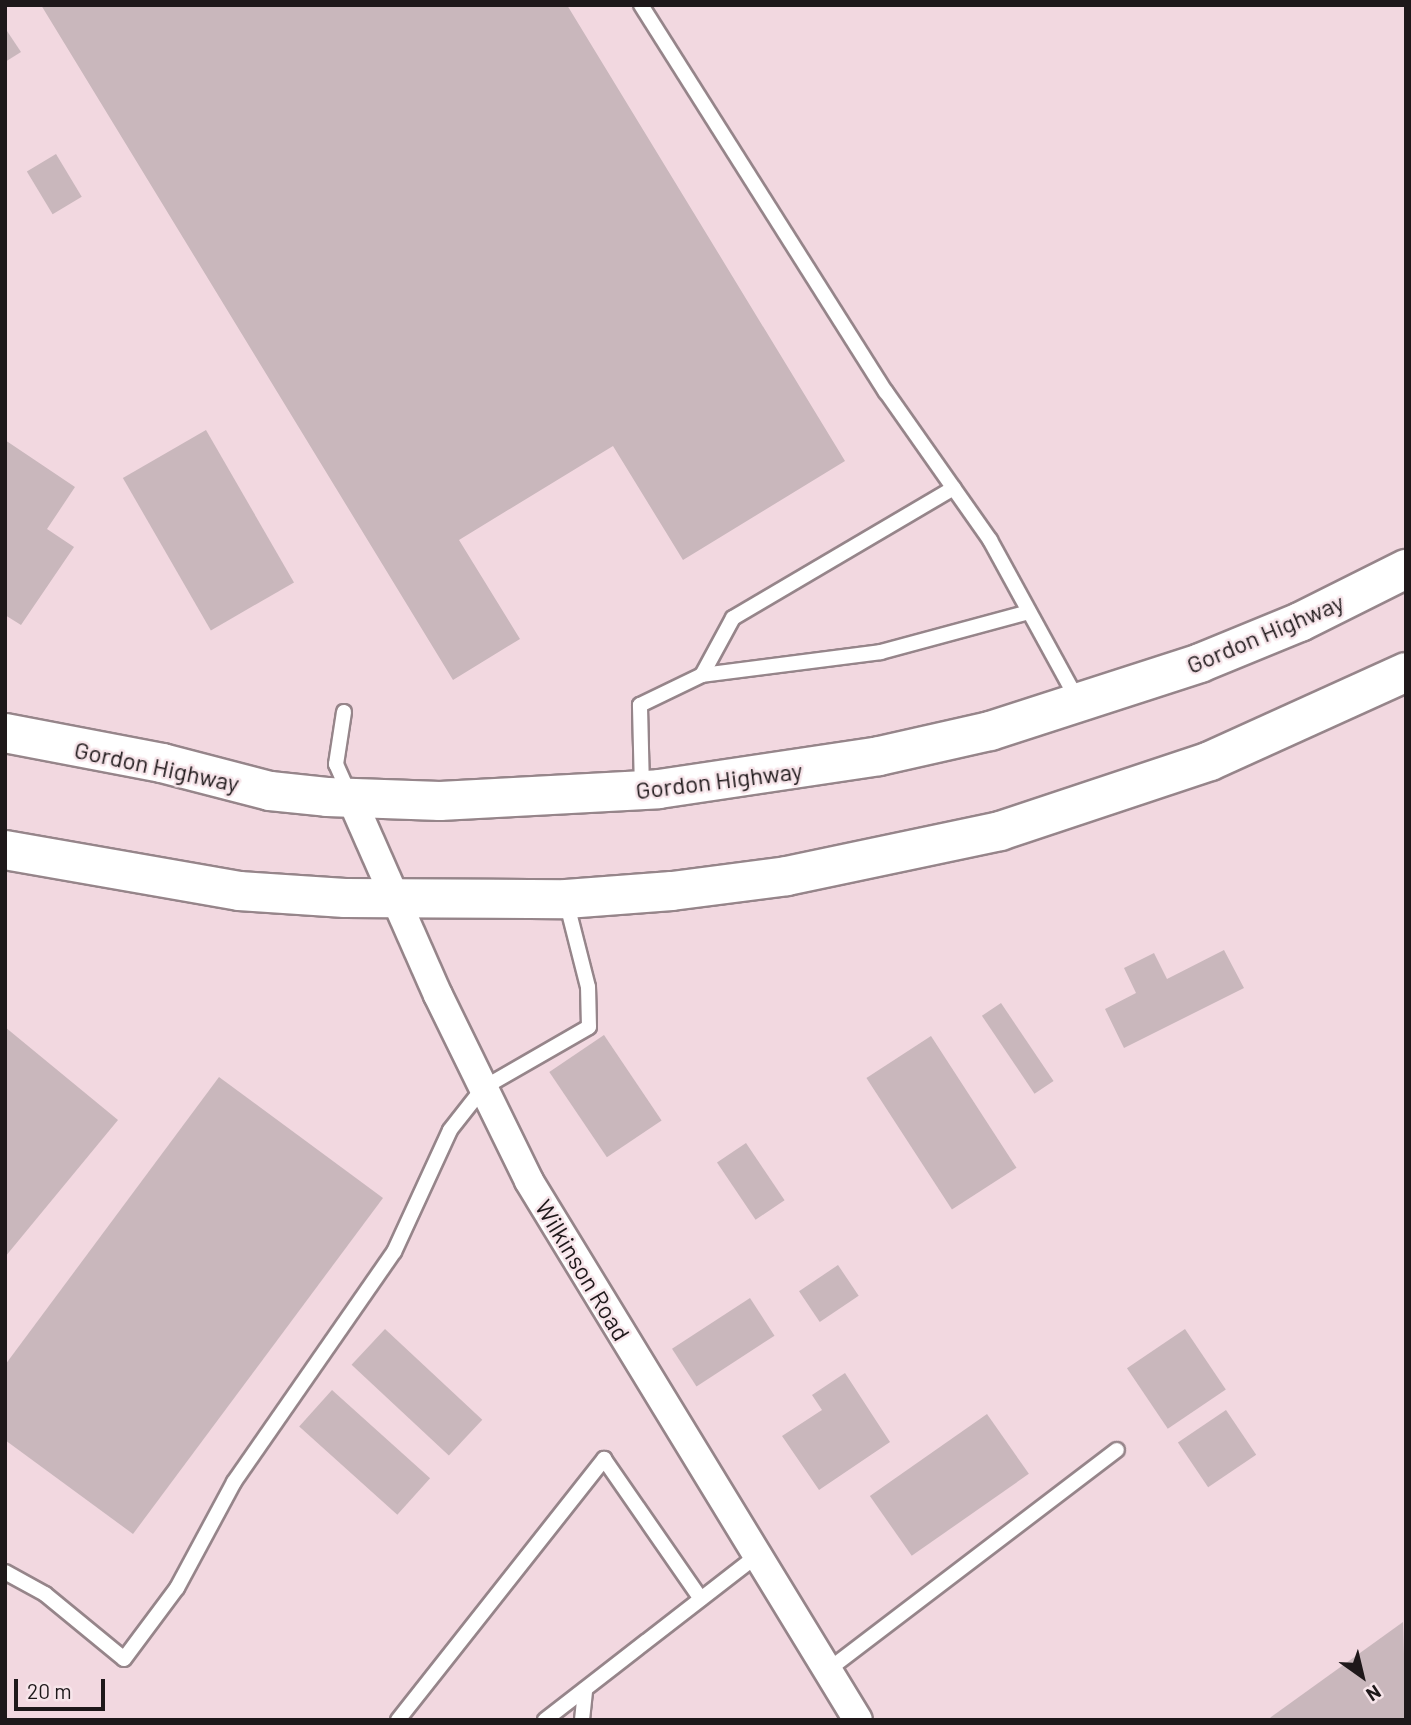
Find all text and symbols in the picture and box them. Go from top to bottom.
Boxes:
street label: Gordon Highway [1182,587,1348,679]
street label: Gordon Highway [72,734,242,798]
street label: Gordon Highway [634,755,804,805]
street label: Wilkinson Road [530,1194,636,1346]
north arrow [1327,1641,1397,1711]
scale bar [18,1666,108,1710]
text: 20 m [27,1678,72,1703]
text: N [1362,1681,1386,1707]

